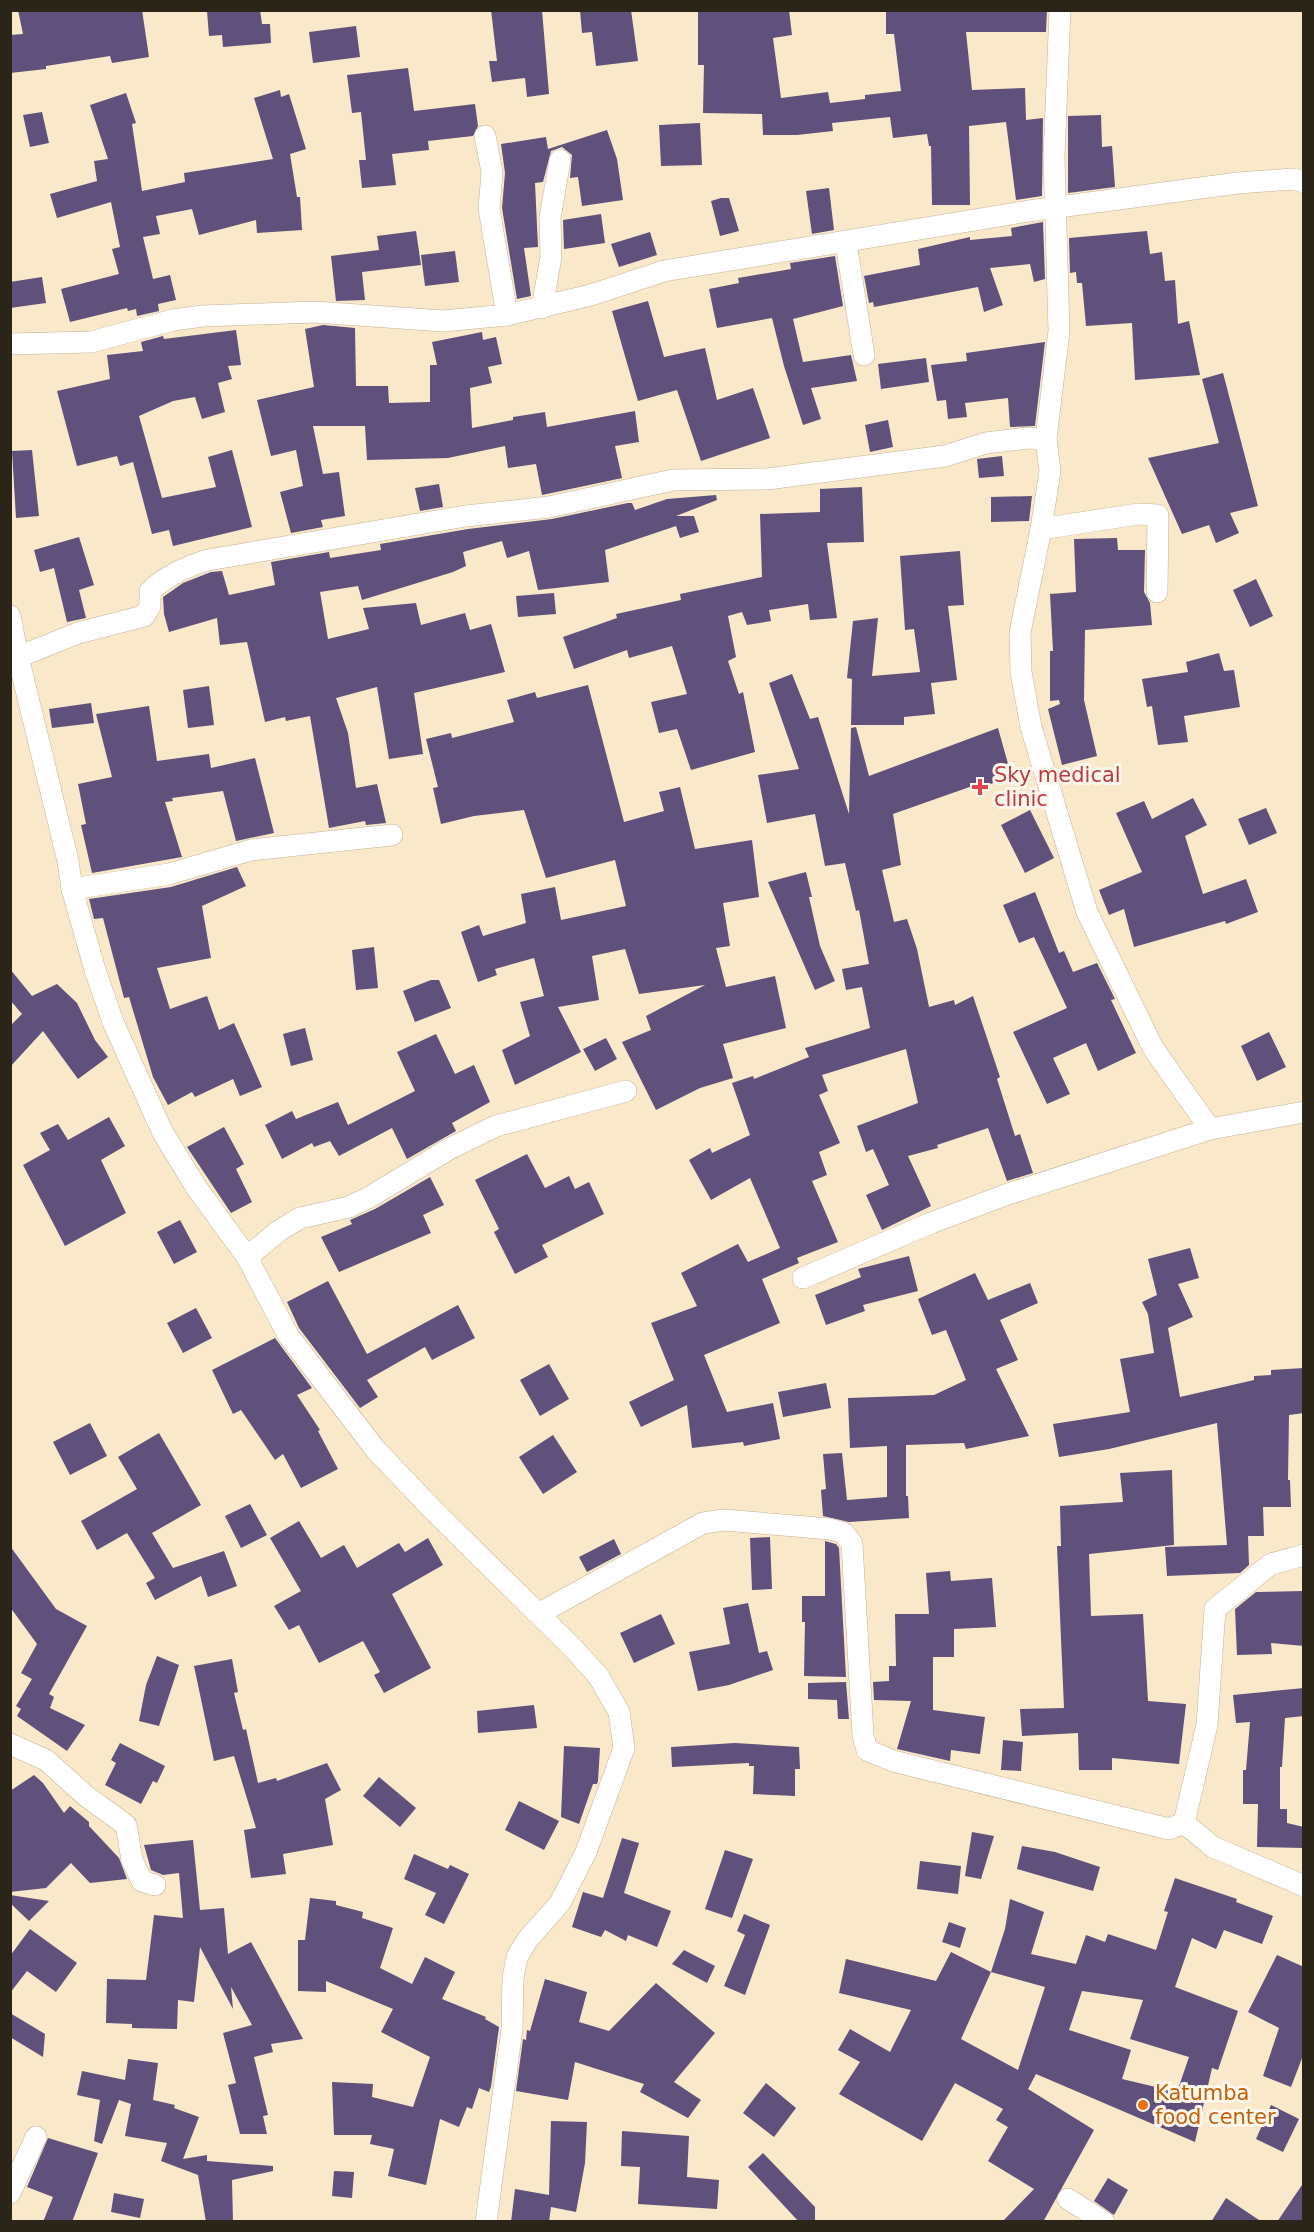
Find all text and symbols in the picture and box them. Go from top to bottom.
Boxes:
place label: Sky medical clinic [994,763,1121,811]
marker: Sky medical clinic [971,778,989,796]
place label: Katumba food center [1155,2081,1276,2129]
marker: Katumba food center [1136,2098,1150,2112]

